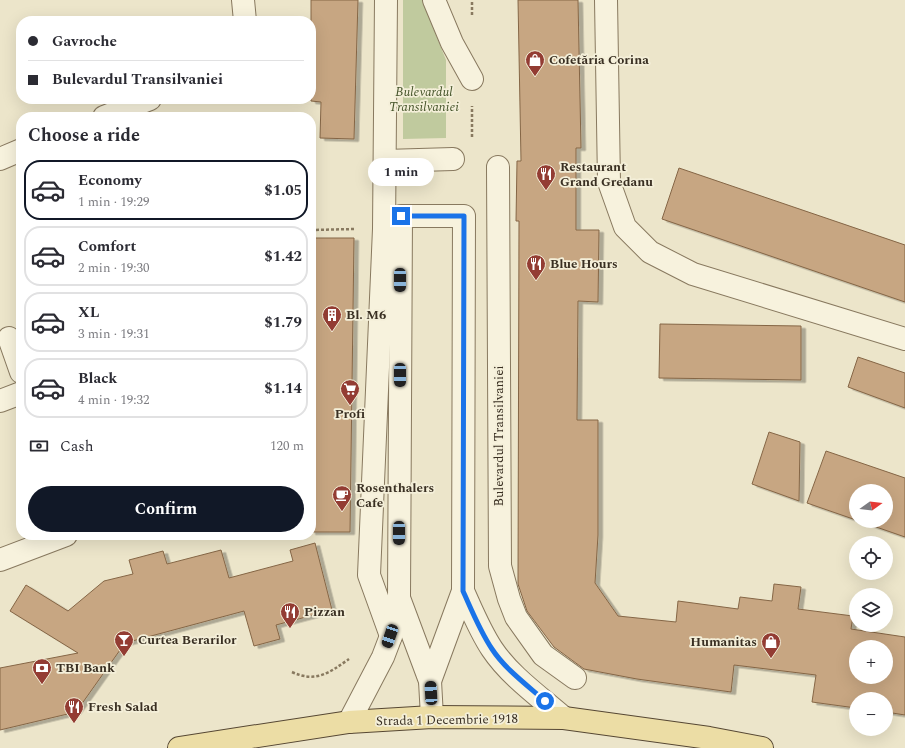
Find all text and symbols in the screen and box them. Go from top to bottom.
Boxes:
text: Gavroche [52,30,117,53]
shop icon: Cofetăria Corina [524,49,546,77]
place label: Cofetăria Corina [549,50,649,70]
text: Bulevardul Transilvaniei [52,68,223,91]
park label: Bulevardul Transilvaniei [389,82,459,117]
text: Choose a ride [28,122,140,149]
place label: Restaurant Grand Gredanu [560,157,653,192]
callout: 1 min [368,158,434,186]
text: 1 min [384,162,418,182]
restaurant icon: Restaurant Grand Gredanu [535,163,557,191]
text: Economy [78,169,142,192]
icon: car [30,172,66,208]
text: $1.05 [264,179,302,202]
text: 1 min · 19:29 [78,192,150,212]
route end [392,207,410,225]
text: Comfort [78,235,136,258]
icon: car [30,238,66,274]
text: $1.42 [264,245,302,268]
restaurant icon: Blue Hours [525,253,547,281]
place label: Blue Hours [550,254,618,274]
text: 2 min · 19:30 [78,258,150,278]
car [394,268,406,292]
text: XL [78,301,99,324]
icon: car [30,304,66,340]
building icon: Bl. M6 [321,304,343,332]
place label: Bl. M6 [346,305,386,325]
text: $1.79 [264,311,302,334]
text: 3 min · 19:31 [78,324,150,344]
car [394,363,406,387]
street label: Bulevardul Transilvaniei [489,366,509,506]
text: Black [78,367,117,390]
icon: car [30,370,66,406]
text: $1.14 [264,377,302,400]
supermarket icon: Profi [339,378,361,406]
text: 4 min · 19:32 [78,390,150,410]
place label: Profi [335,404,365,424]
icon: cash [28,435,50,457]
text: Cash [60,435,93,458]
text: 120 m [270,436,304,456]
place label: Rosenthalers Cafe [356,478,434,513]
cafe icon: Rosenthalers Cafe [331,484,353,512]
north arrow [849,484,893,528]
map controls [849,484,893,736]
button: Confirm [28,486,304,532]
car [393,521,405,545]
button: locate [849,536,893,580]
button: layers [849,588,893,632]
restaurant icon: Pizzan [279,601,301,629]
place label: Pizzan [304,602,345,622]
car [380,623,400,649]
bar icon: Curtea Berarilor [113,629,135,657]
place label: Curtea Berarilor [138,630,237,650]
shop icon: Humanitas [760,631,782,659]
place label: Humanitas [690,632,757,652]
button: + [849,640,893,684]
bank icon: TBI Bank [31,657,53,685]
place label: TBI Bank [56,658,115,678]
car [424,681,438,705]
route start [536,692,554,710]
button: − [849,692,893,736]
restaurant icon: Fresh Salad [63,696,85,724]
place label: Fresh Salad [88,697,158,717]
street label: Strada 1 Decembrie 1918 [376,709,518,731]

